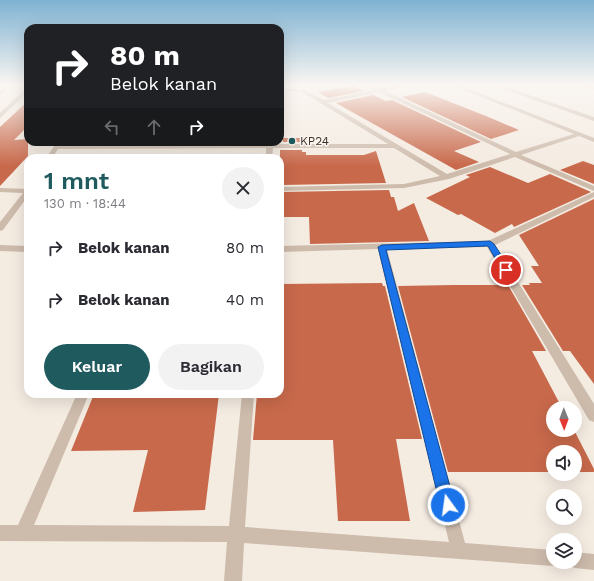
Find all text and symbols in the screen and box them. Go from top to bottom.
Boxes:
text: 80 m [110,39,180,72]
icon: right [44,40,96,92]
text: Belok kanan [110,73,217,94]
icon: left [101,116,123,138]
icon: ahead [143,116,165,138]
icon: right [185,116,207,138]
place label: KP24 [300,134,329,148]
marker: KP24 [287,136,297,146]
text: 1 mnt [44,167,109,195]
button: close [222,167,264,209]
text: 130 m · 18:44 [44,196,126,211]
icon: right [44,237,66,259]
text: Belok kanan [78,239,169,257]
text: 80 m [226,239,264,257]
pin [489,253,523,287]
icon: arrive [495,259,517,281]
icon: right [44,289,66,311]
text: Belok kanan [78,291,169,309]
text: 40 m [226,291,264,309]
button: Keluar [44,344,150,390]
button: Bagikan [158,344,264,390]
north arrow [546,401,582,437]
map controls [546,401,582,569]
button: sound [546,445,582,481]
position arrow [427,484,469,526]
button: search [546,489,582,525]
button: layers [546,533,582,569]

